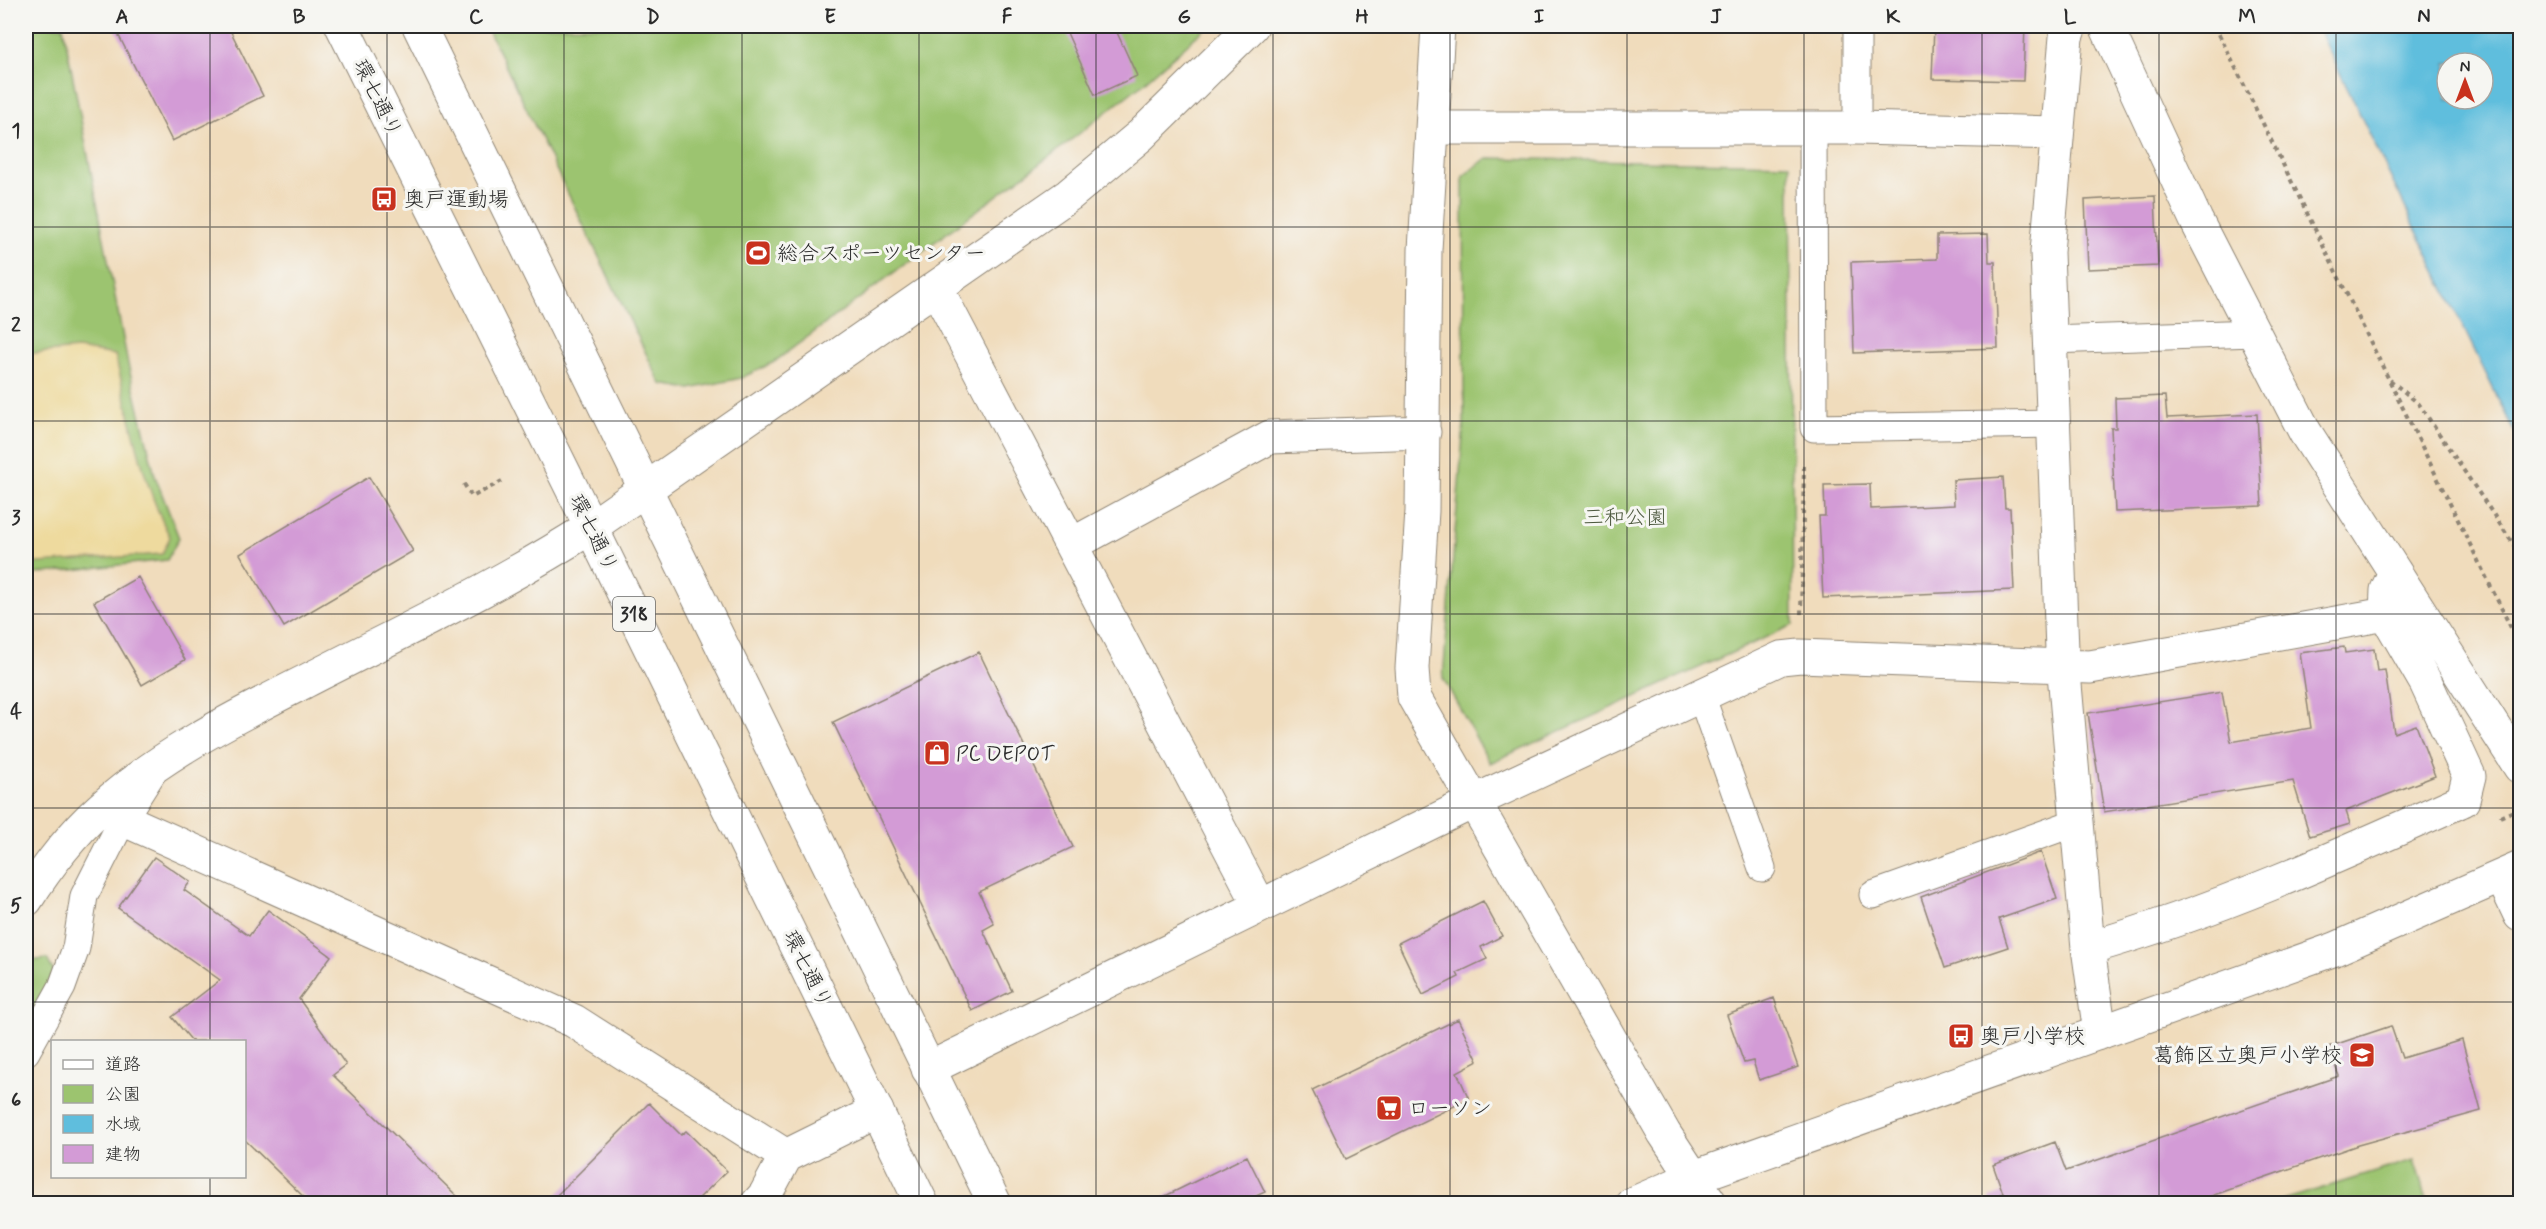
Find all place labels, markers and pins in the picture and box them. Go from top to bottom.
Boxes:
bus stop icon: 奥戸運動場 [369,184,399,214]
place label: 奥戸運動場 [404,186,509,214]
sports icon: 総合スポーツセンター [743,238,773,268]
place label: 総合スポーツセンター [777,240,986,268]
shop icon: PC DEPOT [922,738,952,768]
place label: PC DEPOT [956,740,1055,768]
bus stop icon: 奥戸小学校 [1946,1021,1976,1051]
place label: 奥戸小学校 [1980,1023,2085,1051]
school or university icon: 葛飾区立奥戸小学校 [2347,1040,2377,1070]
place label: 葛飾区立奥戸小学校 [2153,1042,2342,1070]
supermarket icon: ローソン [1374,1093,1404,1123]
place label: ローソン [1408,1095,1492,1123]

